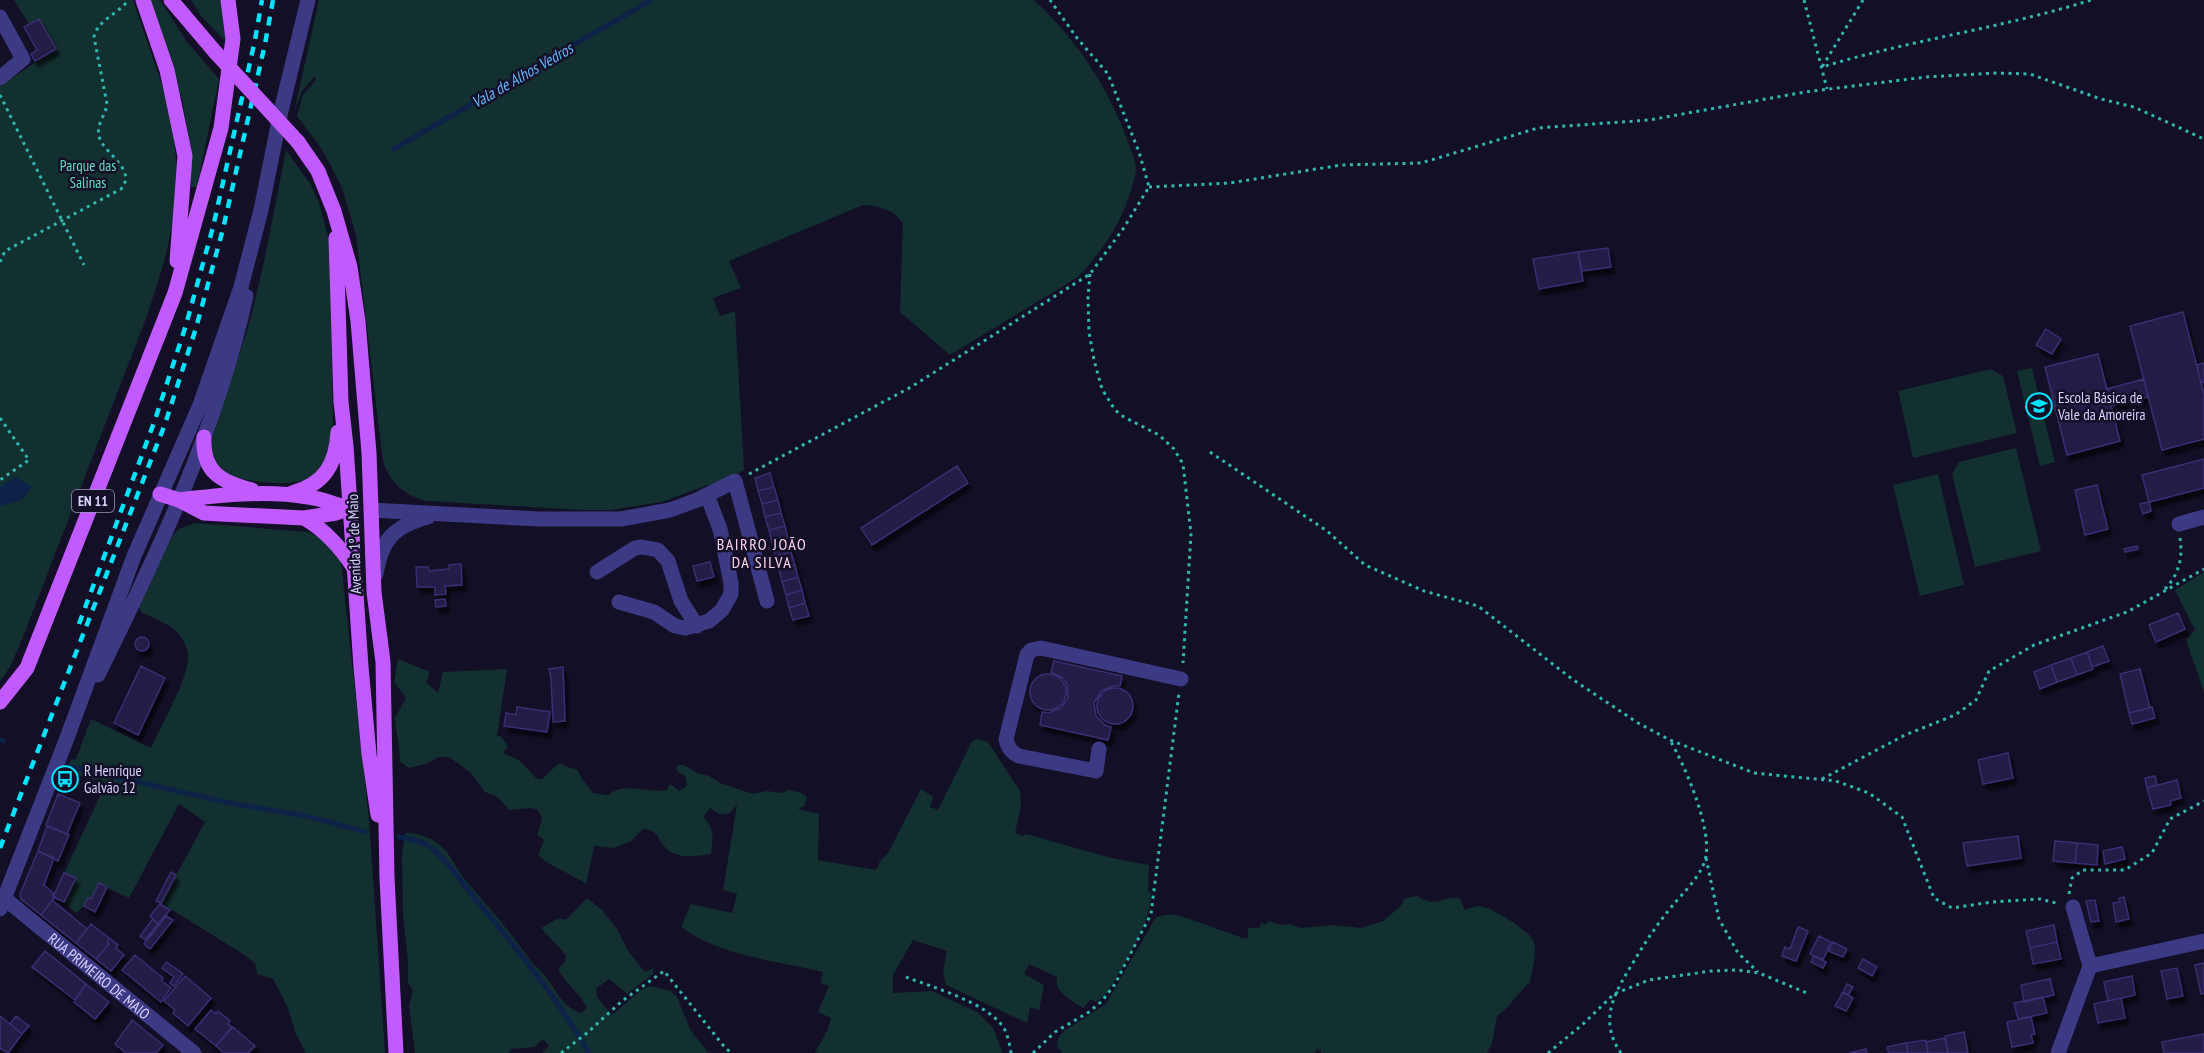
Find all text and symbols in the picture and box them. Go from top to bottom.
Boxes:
water label: Vala de Alhos Vedros [468,37,578,112]
park label: Parque das Salinas [60,156,116,192]
place label: Escola Básica de Vale da Amoreira [2057,388,2145,424]
school or university icon: Escola Básica de Vale da Amoreira [2024,391,2054,421]
road number: EN 11 [72,490,114,512]
street label: Avenida 1º de Maio [343,494,365,594]
district label: BAIRRO JOÃO DA SILVA [717,534,807,572]
place label: R Henrique Galvão 12 [84,761,142,797]
bus stop icon: R Henrique Galvão 12 [50,764,80,794]
street label: RUA PRIMEIRO DE MAIO [45,929,154,1023]

